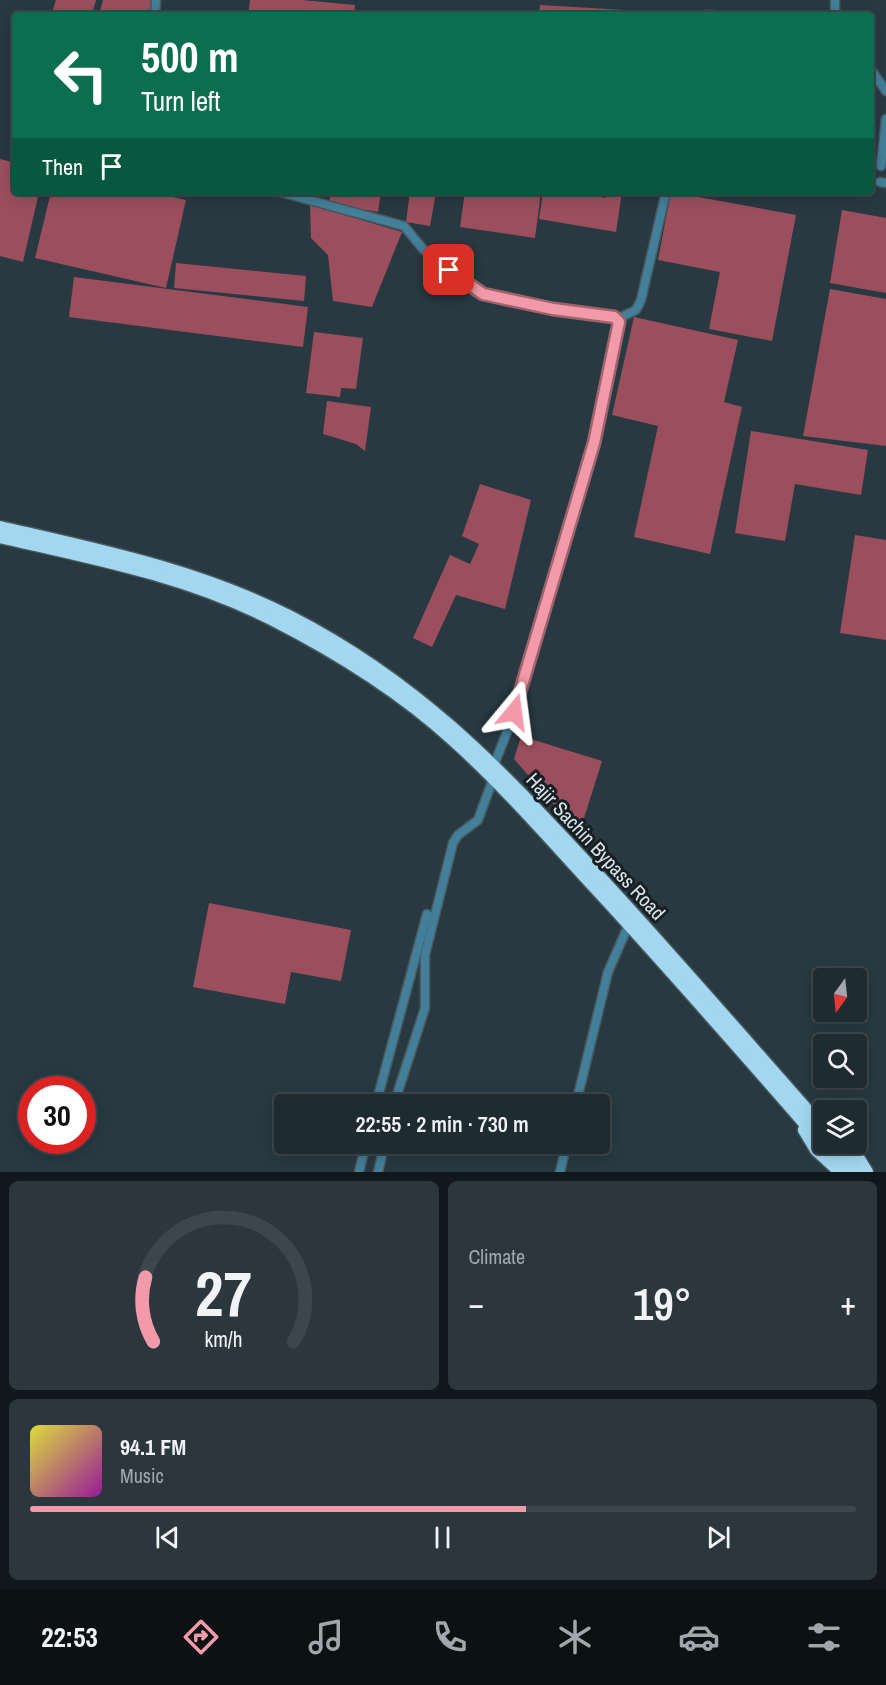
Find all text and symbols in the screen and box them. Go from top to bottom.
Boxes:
text: 500 m [141,29,239,85]
icon: left [42,36,120,114]
text: Turn left [141,83,220,119]
icon: arrive [95,150,128,183]
text: Then [42,152,83,182]
pin [423,244,474,295]
icon: arrive [432,253,465,286]
position arrow [482,680,546,744]
street label: Hajir Sachin Bypass Road [521,766,671,926]
north arrow [813,968,867,1022]
map controls [813,968,867,1154]
button: search [813,1034,867,1088]
speed limit sign: 30 [18,1076,96,1154]
button: layers [813,1100,867,1154]
text: 22:55 · 2 min · 730 m [355,1109,529,1139]
text: Climate [469,1243,525,1270]
text: 27 [195,1251,252,1335]
text: 19° [633,1273,692,1334]
text: − [469,1281,484,1325]
text: + [840,1281,856,1325]
text: km/h [205,1326,243,1355]
text: 94.1 FM [120,1432,186,1462]
text: Music [120,1462,164,1489]
icon: previous [151,1521,184,1554]
icon: pause [426,1521,459,1554]
icon: next [702,1521,735,1554]
icon: directions [180,1616,222,1658]
icon: music [305,1616,347,1658]
icon: phone [429,1616,471,1658]
icon: climate [554,1616,596,1658]
icon: car [678,1616,720,1658]
icon: filters [803,1616,845,1658]
text: 22:53 [41,1619,98,1655]

